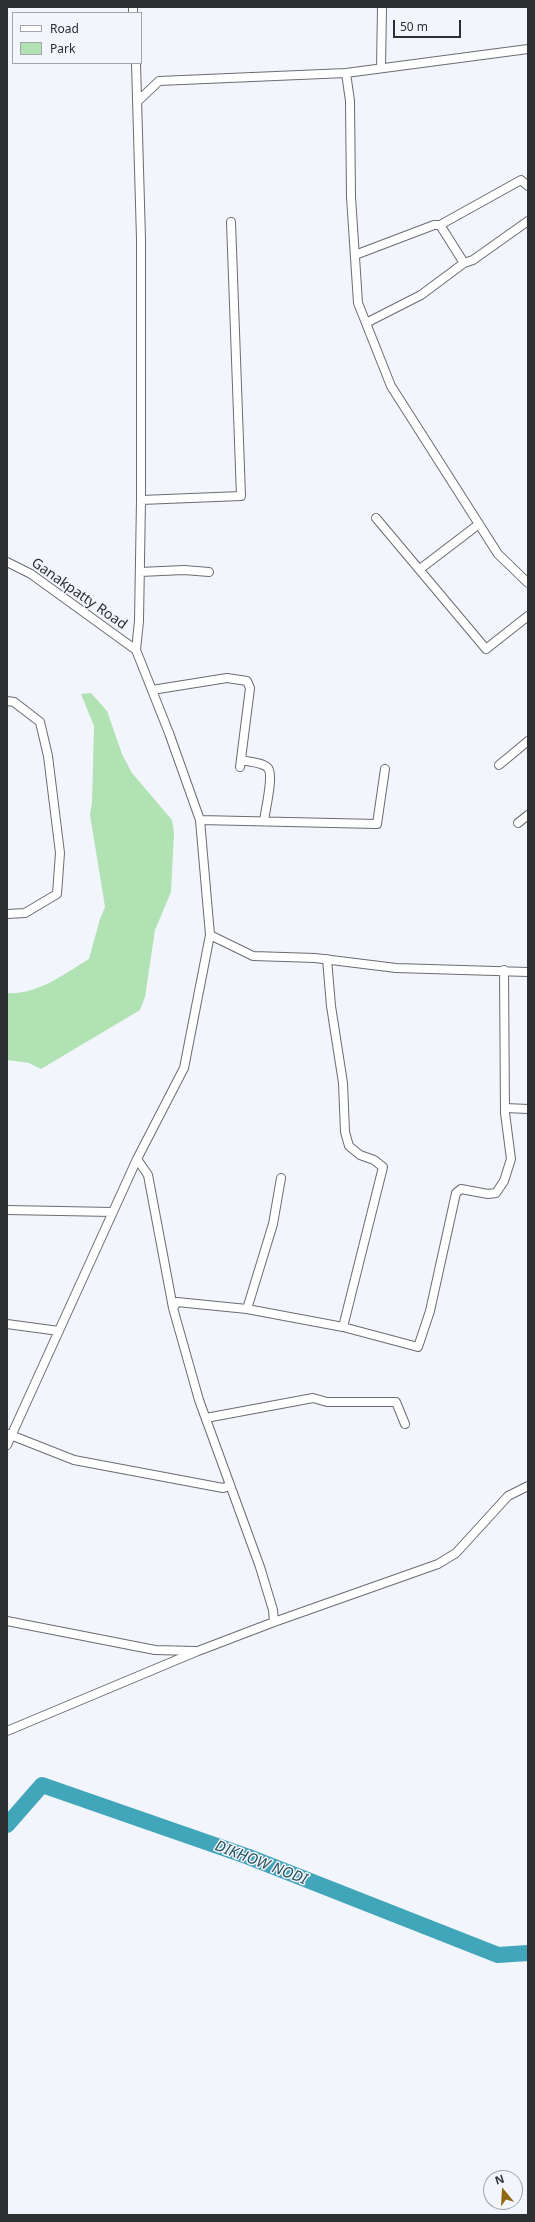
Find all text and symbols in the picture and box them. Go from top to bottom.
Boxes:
legend [12,12,142,64]
scale bar [395,12,463,38]
text: 50 m [400,18,428,35]
text: Road [50,20,79,37]
text: Park [50,40,75,57]
street label: Ganakpatty Road [28,555,130,633]
water label: DIKHOW NODI [212,1837,310,1889]
north arrow [483,2170,523,2210]
text: N [493,2171,506,2188]

